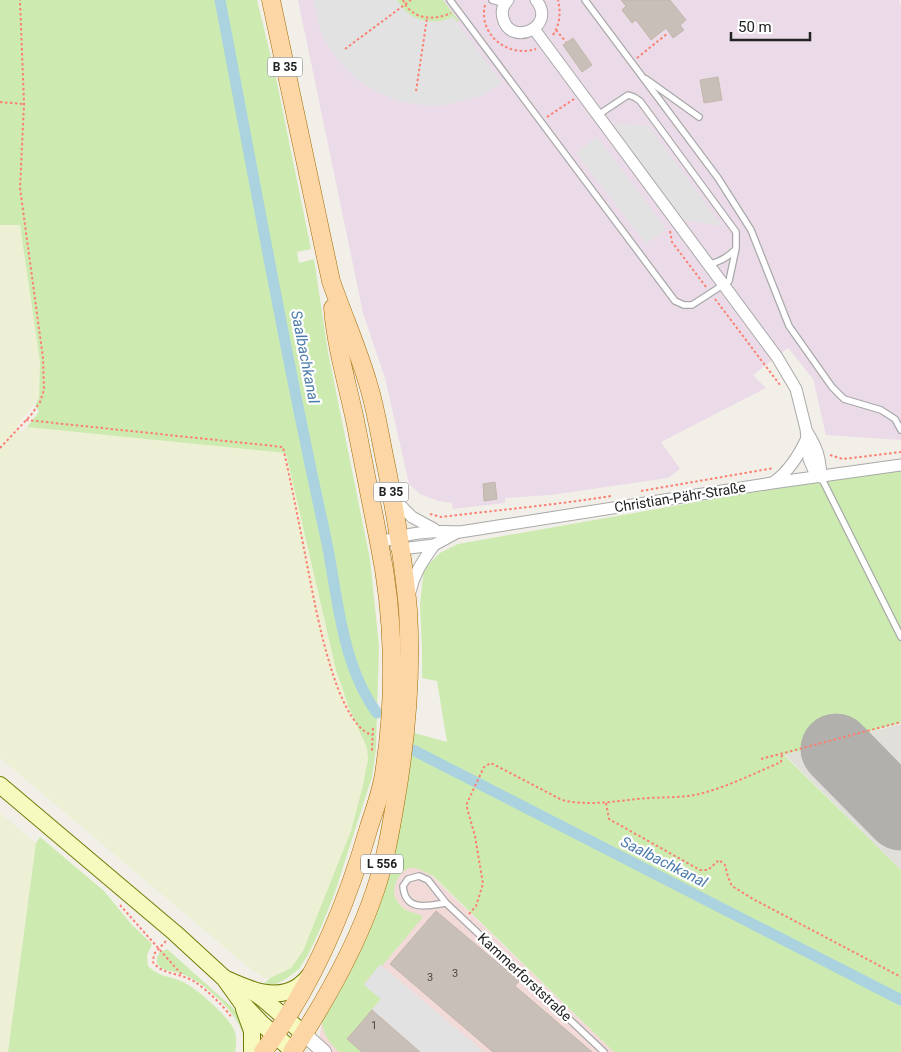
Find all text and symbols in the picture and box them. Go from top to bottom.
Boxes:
scale bar [731,10,810,42]
text: 50 m [738,18,772,36]
road number: B 35 [268,58,302,76]
water label: Saalbachkanal [287,309,323,406]
street label: Christian-Pähr-Straße [613,479,747,515]
road number: B 35 [374,482,408,502]
water label: Saalbachkanal [618,833,711,892]
road number: L 556 [361,854,403,874]
street label: Kammerforststraße [475,929,575,1025]
house number: 3 [452,967,458,980]
house number: 3 [427,971,433,984]
house number: 1 [371,1019,377,1032]

